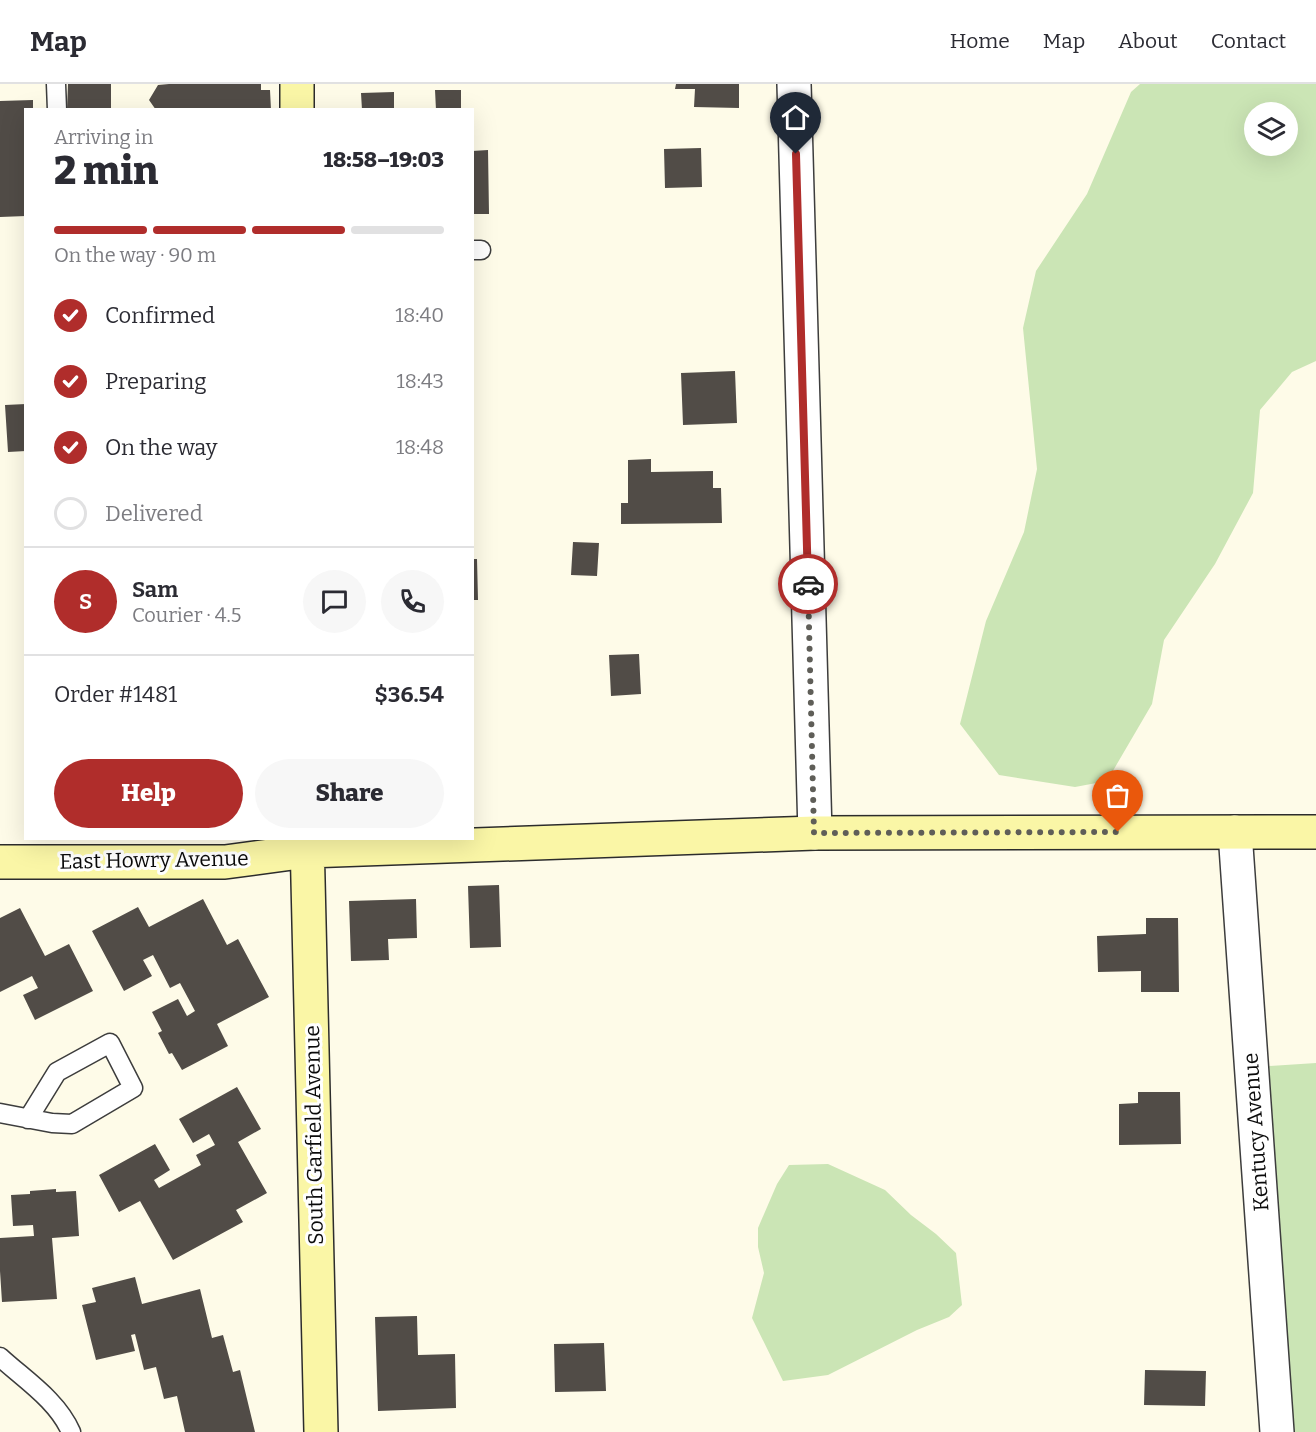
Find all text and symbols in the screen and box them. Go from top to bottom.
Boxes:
text: Map [30,25,87,58]
text: Home [950,28,1010,54]
text: Map [1043,28,1085,54]
text: About [1118,28,1178,54]
text: Contact [1211,28,1286,54]
pin [770,92,821,154]
icon: home [779,101,812,134]
map controls [1244,102,1298,156]
button: layers [1244,102,1298,156]
text: Arriving in [54,125,153,149]
text: 18:58–19:03 [323,146,444,173]
text: 2 min [54,148,158,194]
text: On the way · 90 m [54,243,216,267]
icon: check [54,299,87,332]
text: Confirmed [105,302,215,329]
text: 18:40 [395,303,444,327]
icon: check [54,365,87,398]
text: Preparing [105,368,207,395]
text: 18:43 [397,369,444,393]
icon: check [54,431,87,464]
text: On the way [105,434,217,461]
text: 18:48 [396,435,444,459]
text: Delivered [105,500,203,527]
courier [778,554,838,614]
icon: car [792,568,825,601]
button: chat [303,570,366,633]
button: phone [381,570,444,633]
text: Sam [132,576,178,603]
text: S [79,588,92,615]
text: Courier · 4.5 [132,603,241,627]
text: Order #1481 [54,681,177,708]
text: $36.54 [374,681,444,708]
button: Help [54,759,243,828]
button: Share [255,759,444,828]
pin [1092,770,1143,832]
icon: bag [1101,779,1134,812]
street label: East Howry Avenue [59,845,249,875]
street label: South Garfield Avenue [299,1025,329,1245]
street label: Kentucy Avenue [1237,1052,1275,1212]

